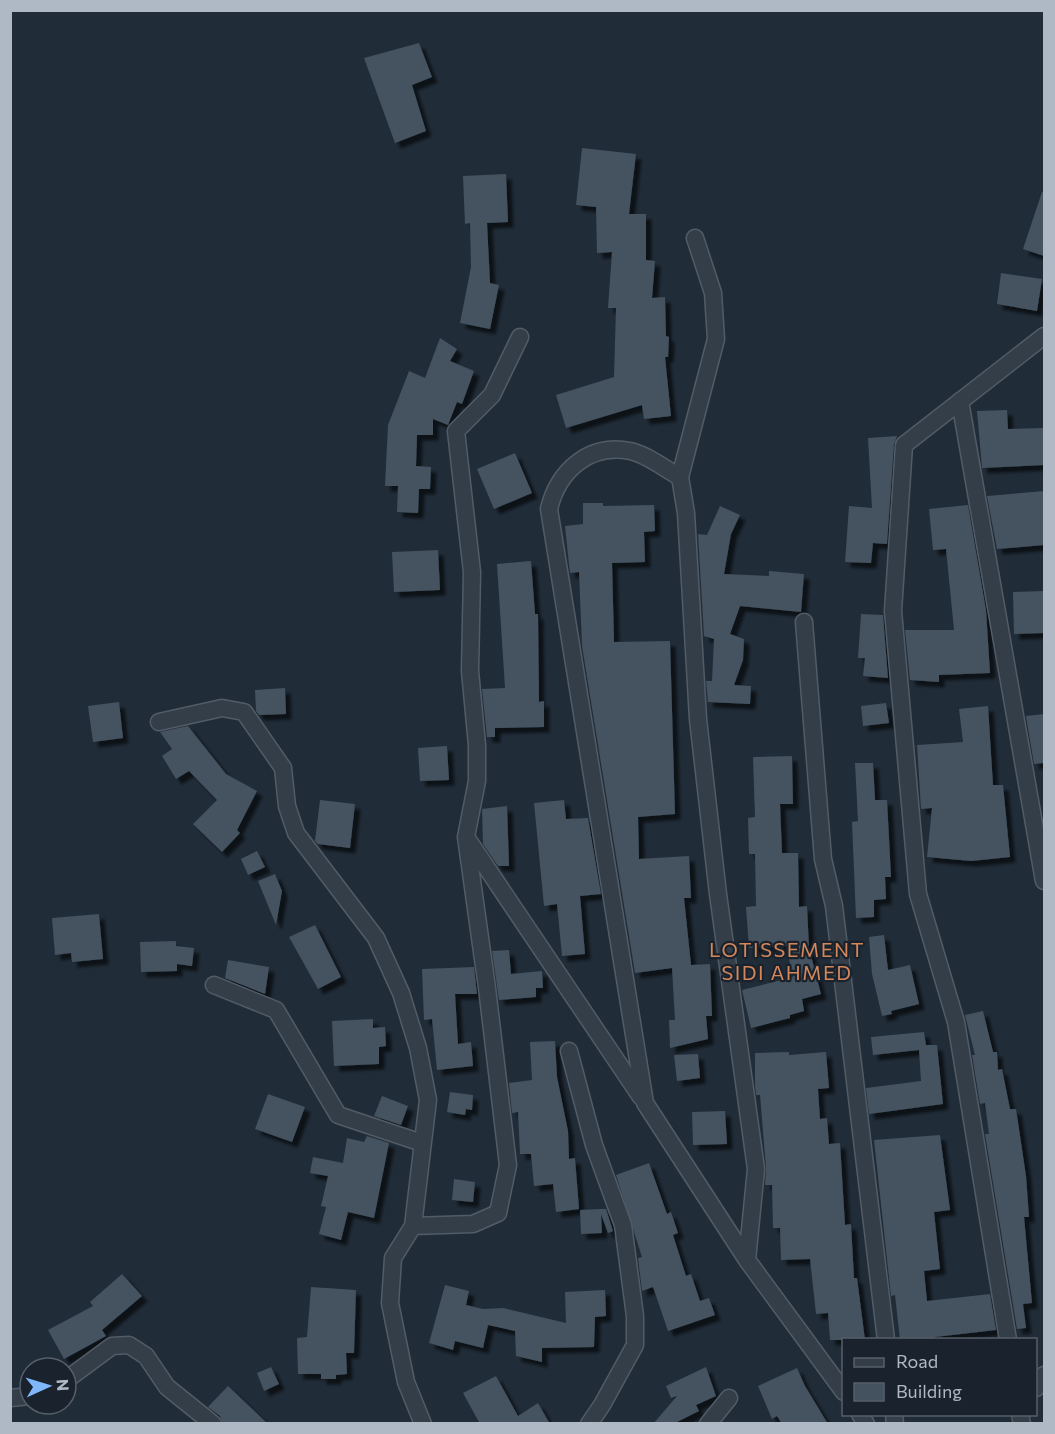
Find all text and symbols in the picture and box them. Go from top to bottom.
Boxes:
district label: LOTISSEMENT SIDI AHMED [709,937,865,984]
legend [842,1338,1037,1416]
text: Road [896,1350,938,1372]
north arrow [18,1356,78,1416]
text: N [54,1378,73,1392]
text: Building [896,1380,962,1402]

